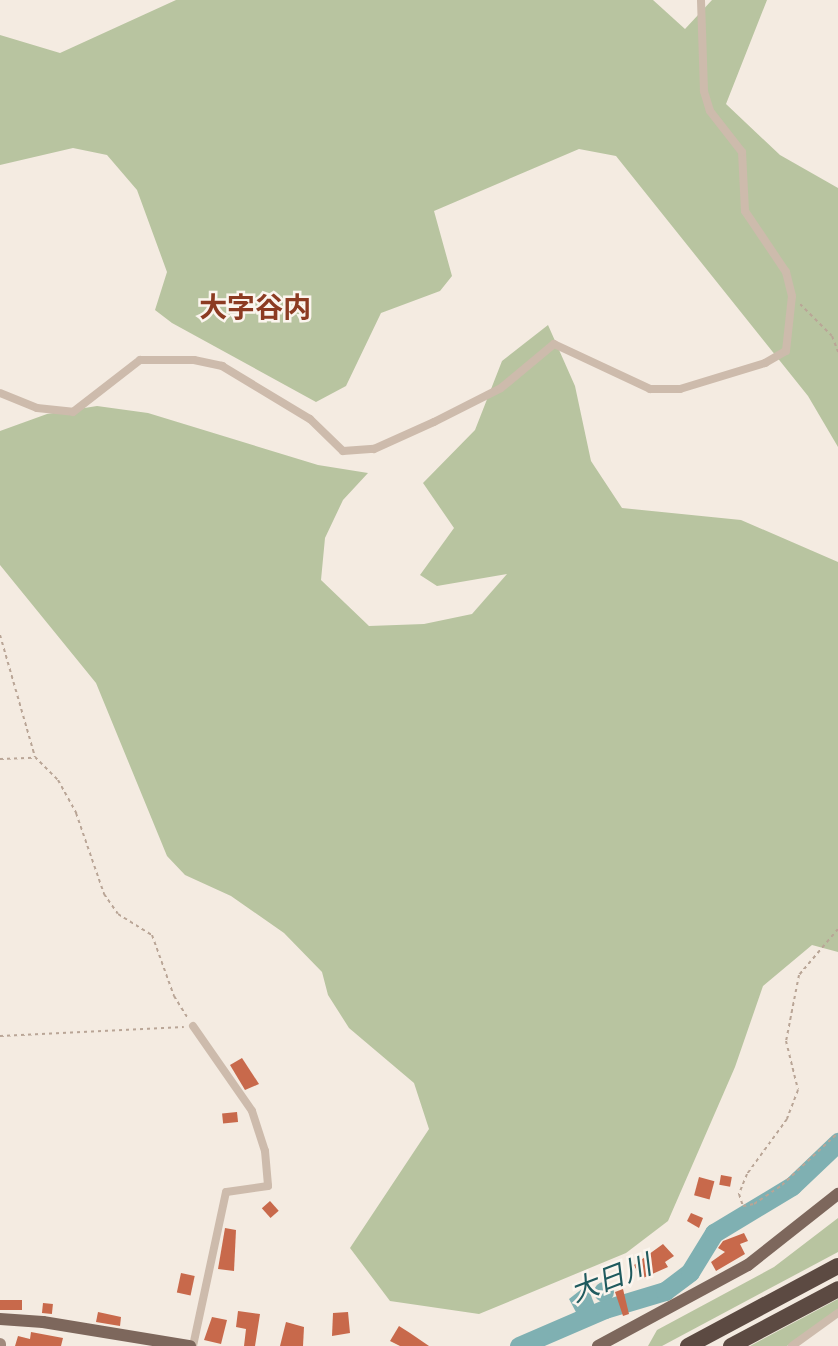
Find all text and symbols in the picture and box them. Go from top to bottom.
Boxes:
district label: 大字谷内 [199,291,311,325]
water label: 大日川 [566,1248,656,1310]

